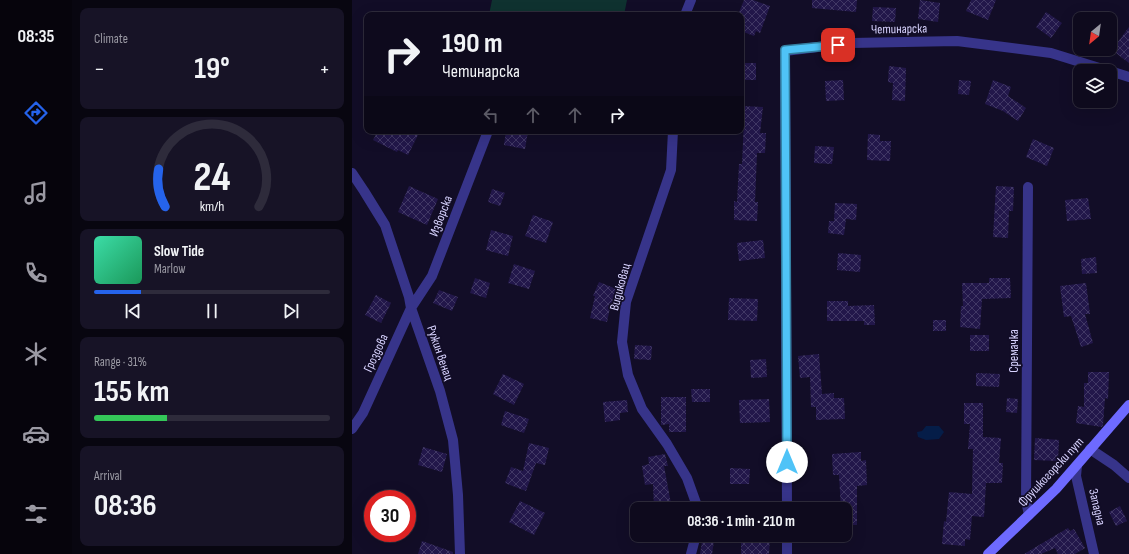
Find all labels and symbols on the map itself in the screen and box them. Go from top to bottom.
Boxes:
north arrow [1073,12,1117,56]
street label: Четинарска [871,21,927,37]
pin [821,28,855,62]
street label: Изворска [426,193,456,239]
street label: Видиковац [606,261,634,312]
street label: Ружин венац [423,323,457,383]
street label: Сремачка [1006,329,1022,373]
street label: Гроздова [360,331,392,375]
street label: Фрушкогорски пут [1015,434,1087,510]
position arrow [766,441,808,483]
street label: Западна [1085,487,1109,527]
speed limit sign: 30 [364,490,416,542]

